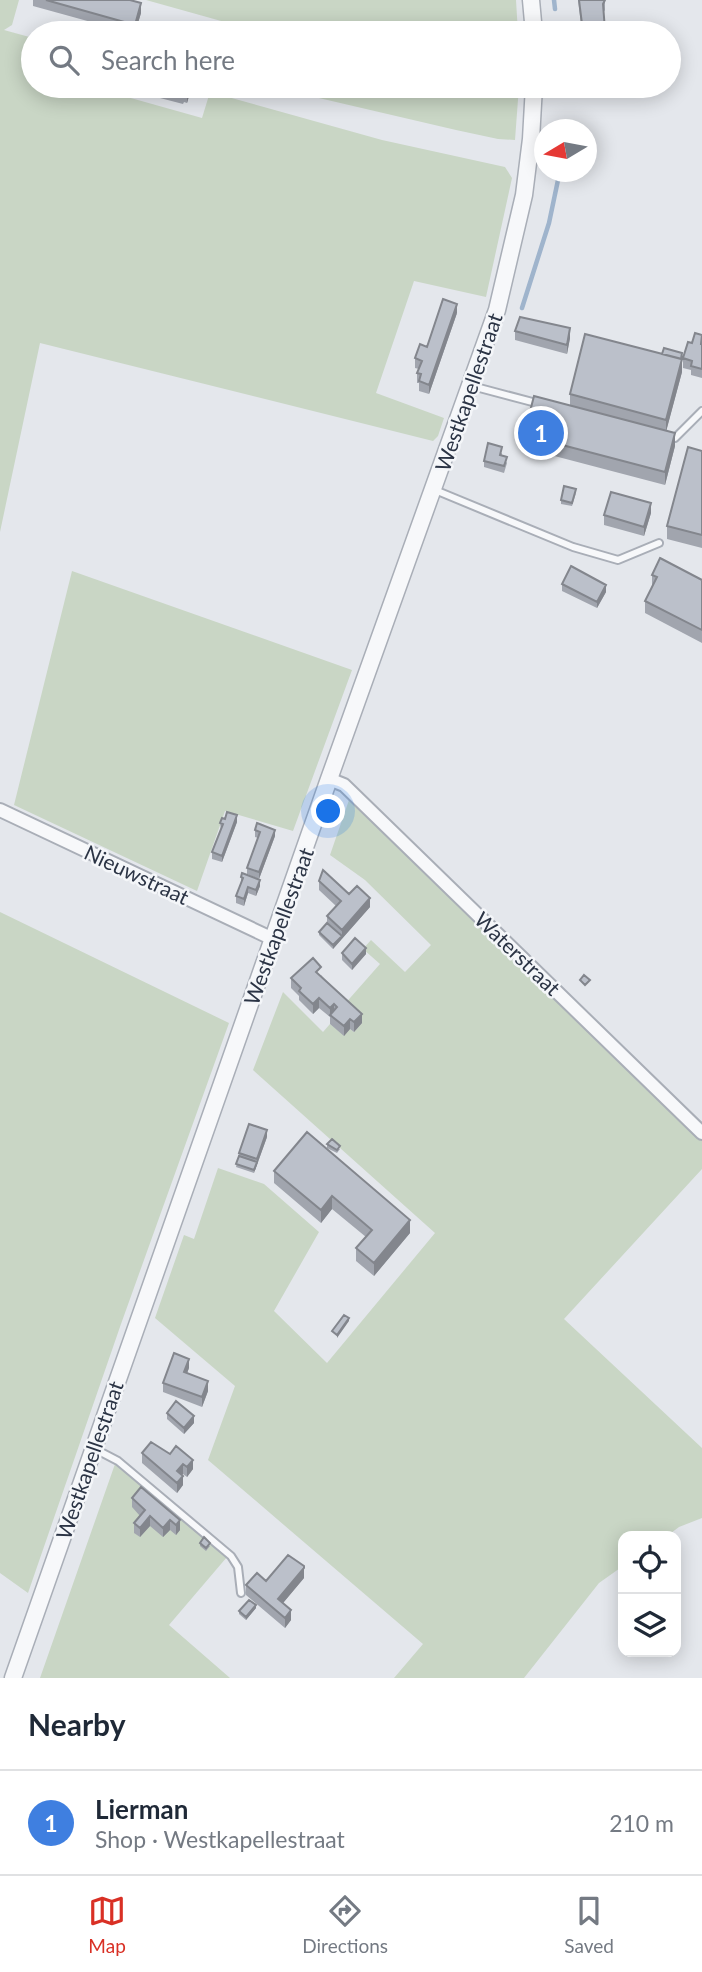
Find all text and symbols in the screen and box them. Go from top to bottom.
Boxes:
search box [21,21,681,98]
icon: search [45,41,83,79]
text: Search here [101,44,235,76]
north arrow [534,119,597,182]
street label: Westkapellestraat [429,309,507,474]
pin: 1 [518,407,564,459]
your location [311,794,345,828]
street label: Nieuwstraat [81,839,194,909]
street label: Westkapellestraat [238,843,318,1008]
street label: Waterstraat [470,906,566,1000]
street label: Westkapellestraat [50,1377,128,1542]
map controls [618,1531,681,1657]
button: locate [618,1531,681,1594]
button: layers [618,1594,681,1657]
text: Nearby [28,1706,126,1742]
text: Lierman [95,1793,188,1825]
text: 1 [44,1809,58,1837]
text: 210 m [609,1809,674,1837]
text: Shop · Westkapellestraat [95,1825,345,1853]
tab: Map [88,1892,126,1957]
tab: Directions [302,1892,388,1957]
tab: Saved [564,1892,614,1957]

